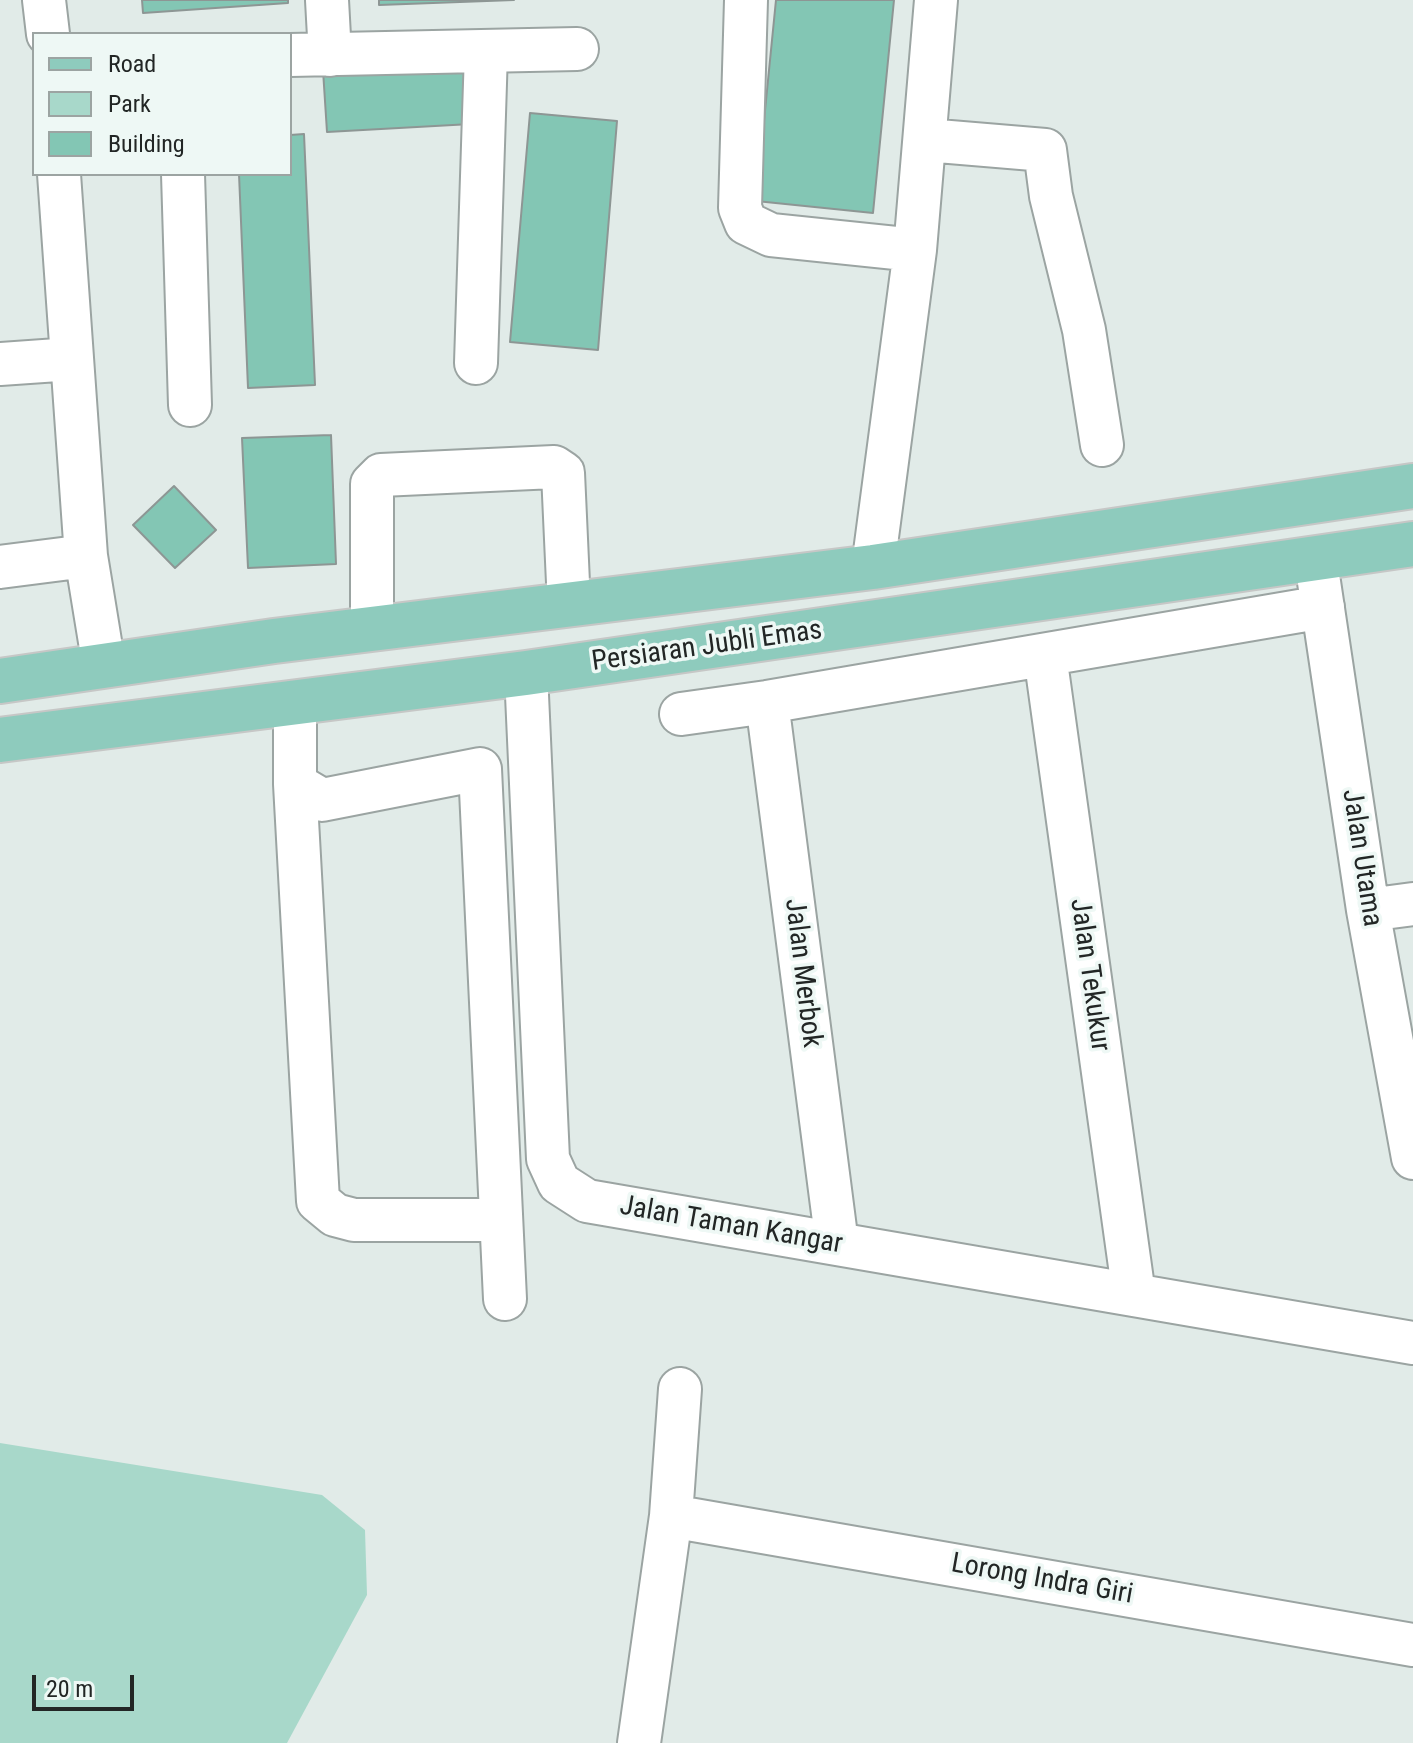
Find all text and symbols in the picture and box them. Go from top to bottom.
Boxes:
legend [32,32,292,176]
text: Road [108,50,156,78]
text: Park [108,90,151,118]
text: Building [108,130,185,158]
street label: Persiaran Jubli Emas [590,614,824,680]
street label: Jalan Utama [1334,787,1388,929]
street label: Jalan Merbok [776,896,828,1050]
street label: Jalan Tekukur [1062,896,1116,1054]
street label: Jalan Taman Kangar [617,1190,845,1262]
street label: Lorong Indra Giri [949,1548,1135,1612]
scale bar [36,1659,138,1709]
text: 20 m [46,1675,93,1703]

